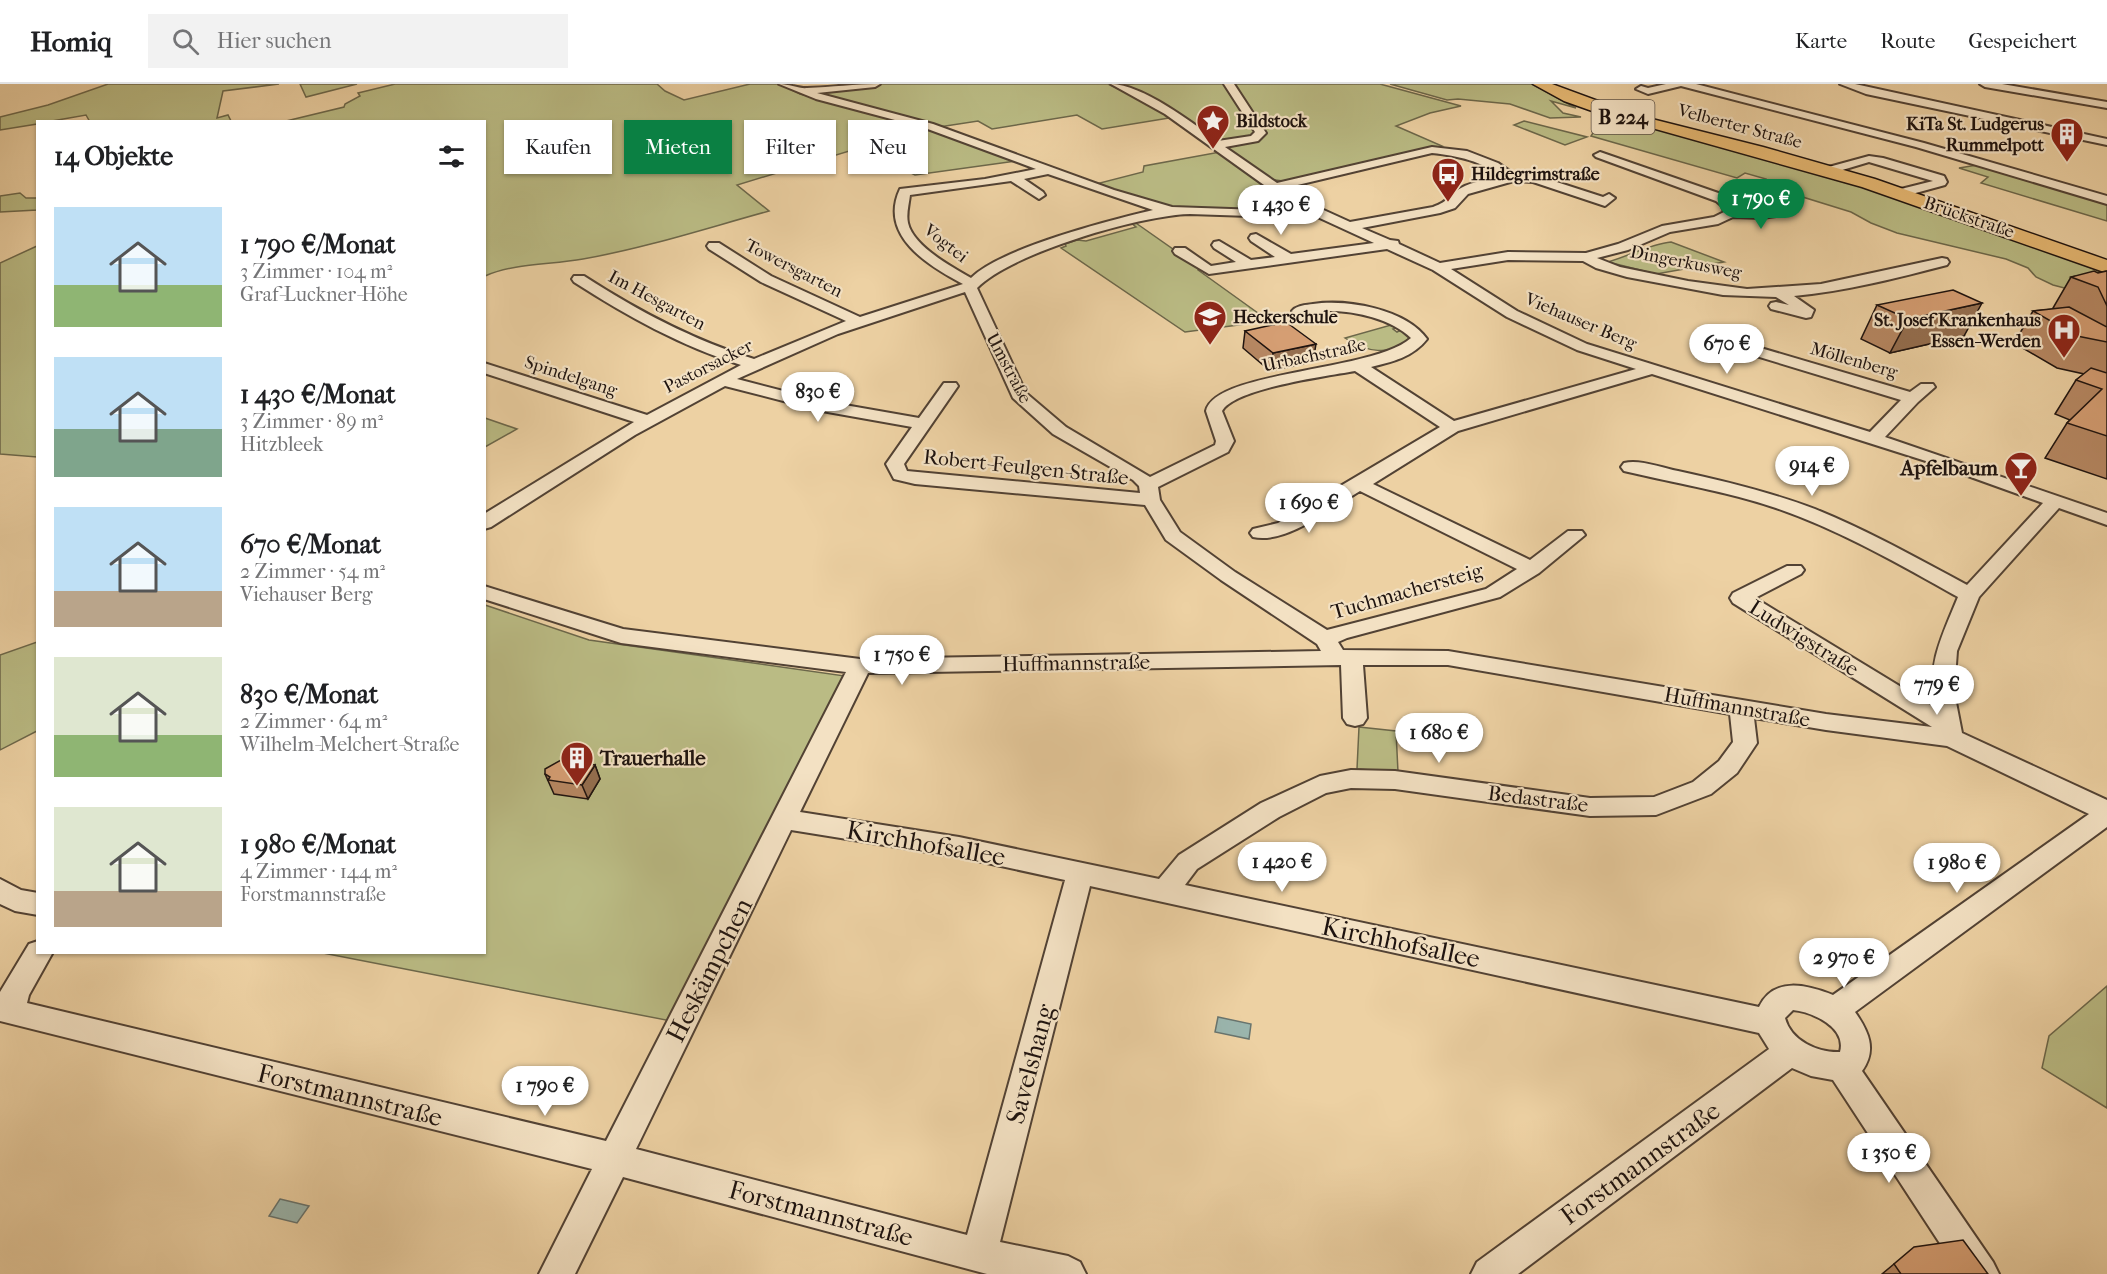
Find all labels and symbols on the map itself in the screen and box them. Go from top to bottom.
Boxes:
road number: B 224 [1592,100,1654,134]
street label: Velberter Straße [1674,100,1804,153]
place icon: Bildstock [1195,103,1231,150]
place label: Bildstock [1236,111,1308,132]
place label: KiTa St. Ludgerus Rummelpott [1906,114,2045,156]
building icon: KiTa St. Ludgerus Rummelpott [2049,116,2085,163]
bus stop icon: Hildegrimstraße [1430,156,1466,203]
place label: Hildegrimstraße [1471,164,1600,185]
pin: 1 790 € [1706,179,1816,230]
pin: 1 430 € [1226,185,1336,236]
street label: Brückstraße [1921,192,2017,243]
street label: Vogtei [919,219,973,268]
street label: Towersgarten [741,235,847,302]
street label: Dingerkusweg [1628,241,1744,284]
street label: Im Hesgarten [605,266,709,335]
street label: Viehauser Berg [1521,288,1640,355]
school or university icon: Heckerschule [1192,299,1228,346]
place label: Heckerschule [1233,307,1338,328]
place label: St. Josef Krankenhaus Essen-Werden [1874,310,2042,352]
hospital icon: St. Josef Krankenhaus Essen-Werden [2046,312,2082,359]
pin: 670 € [1685,324,1769,375]
street label: Umstraße [981,329,1036,407]
street label: Urbachstraße [1260,334,1368,377]
street label: Pastorsacker [660,335,757,398]
street label: Möllenberg [1808,338,1900,383]
street label: Spindelgang [522,352,620,401]
pin: 830 € [776,372,860,423]
street label: Robert-Feulgen-Straße [922,444,1130,490]
pin: 914 € [1770,446,1854,497]
bar icon: Apfelbaum [2003,450,2039,497]
place label: Apfelbaum [1899,456,1999,480]
pin: 1 690 € [1254,483,1364,534]
street label: Tuchmachersteig [1328,558,1486,624]
street label: Ludwigstraße [1745,595,1863,681]
pin: 1 750 € [847,635,957,686]
street label: Huffmannstraße [1002,650,1150,676]
pin: 779 € [1895,665,1979,716]
street label: Huffmannstraße [1662,682,1812,732]
pin: 1 680 € [1384,713,1494,764]
building icon: Trauerhalle [559,740,595,787]
place label: Trauerhalle [599,746,706,770]
street label: Bedastraße [1486,781,1590,817]
street label: Kirchhofsallee [844,814,1008,873]
pin: 1 420 € [1227,842,1337,893]
pin: 1 980 € [1902,843,2012,894]
street label: Heskämpchen [660,893,759,1047]
street label: Kirchhofsallee [1319,911,1483,974]
pin: 2 970 € [1789,938,1899,989]
street label: Savelshang [1000,1000,1062,1127]
street label: Forstmannstraße [254,1058,446,1134]
pin: 1 790 € [490,1066,600,1117]
street label: Forstmannstraße [1554,1095,1726,1232]
pin: 1 350 € [1834,1133,1944,1184]
street label: Forstmannstraße [725,1174,917,1253]

